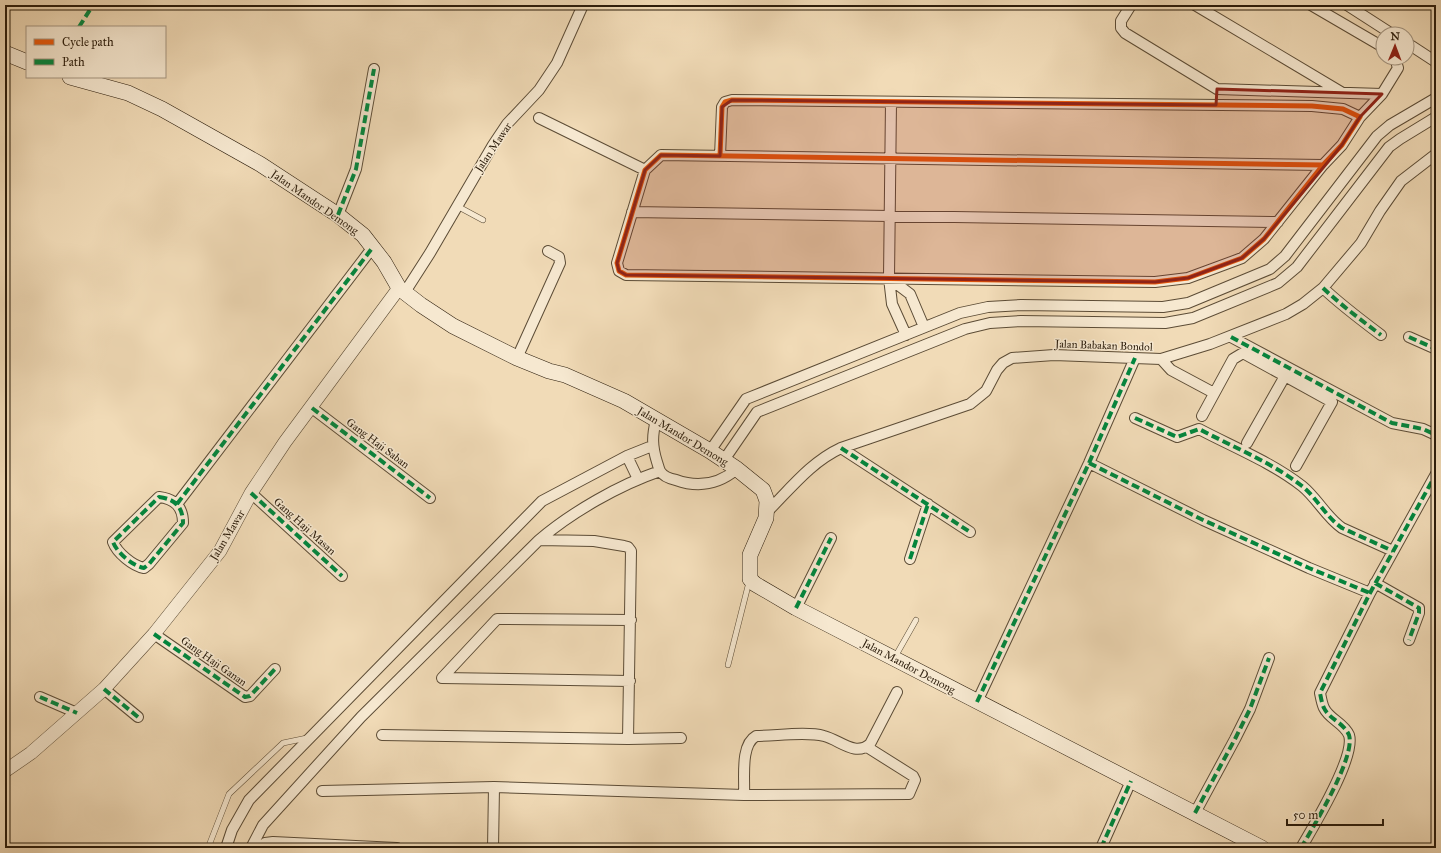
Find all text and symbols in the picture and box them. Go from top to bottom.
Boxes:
legend [26,26,166,78]
north arrow [1375,26,1415,66]
text: N [1390,30,1401,43]
text: Cycle path [62,35,114,49]
text: Path [62,55,85,69]
street label: Jalan Mawar [472,119,516,176]
street label: Jalan Mandor Demong [267,167,362,239]
street label: Jalan Babakan Bondol [1054,337,1153,355]
street label: Jalan Mandor Demong [634,404,731,470]
street label: Gang Haji Saban [344,416,412,471]
street label: Gang Haji Masan [271,495,338,558]
street label: Jalan Mawar [207,507,249,564]
street label: Gang Haji Ganan [178,634,249,689]
street label: Jalan Mandor Demong [859,636,958,698]
scale bar [1287,801,1383,827]
text: 50 m [1293,808,1318,822]

